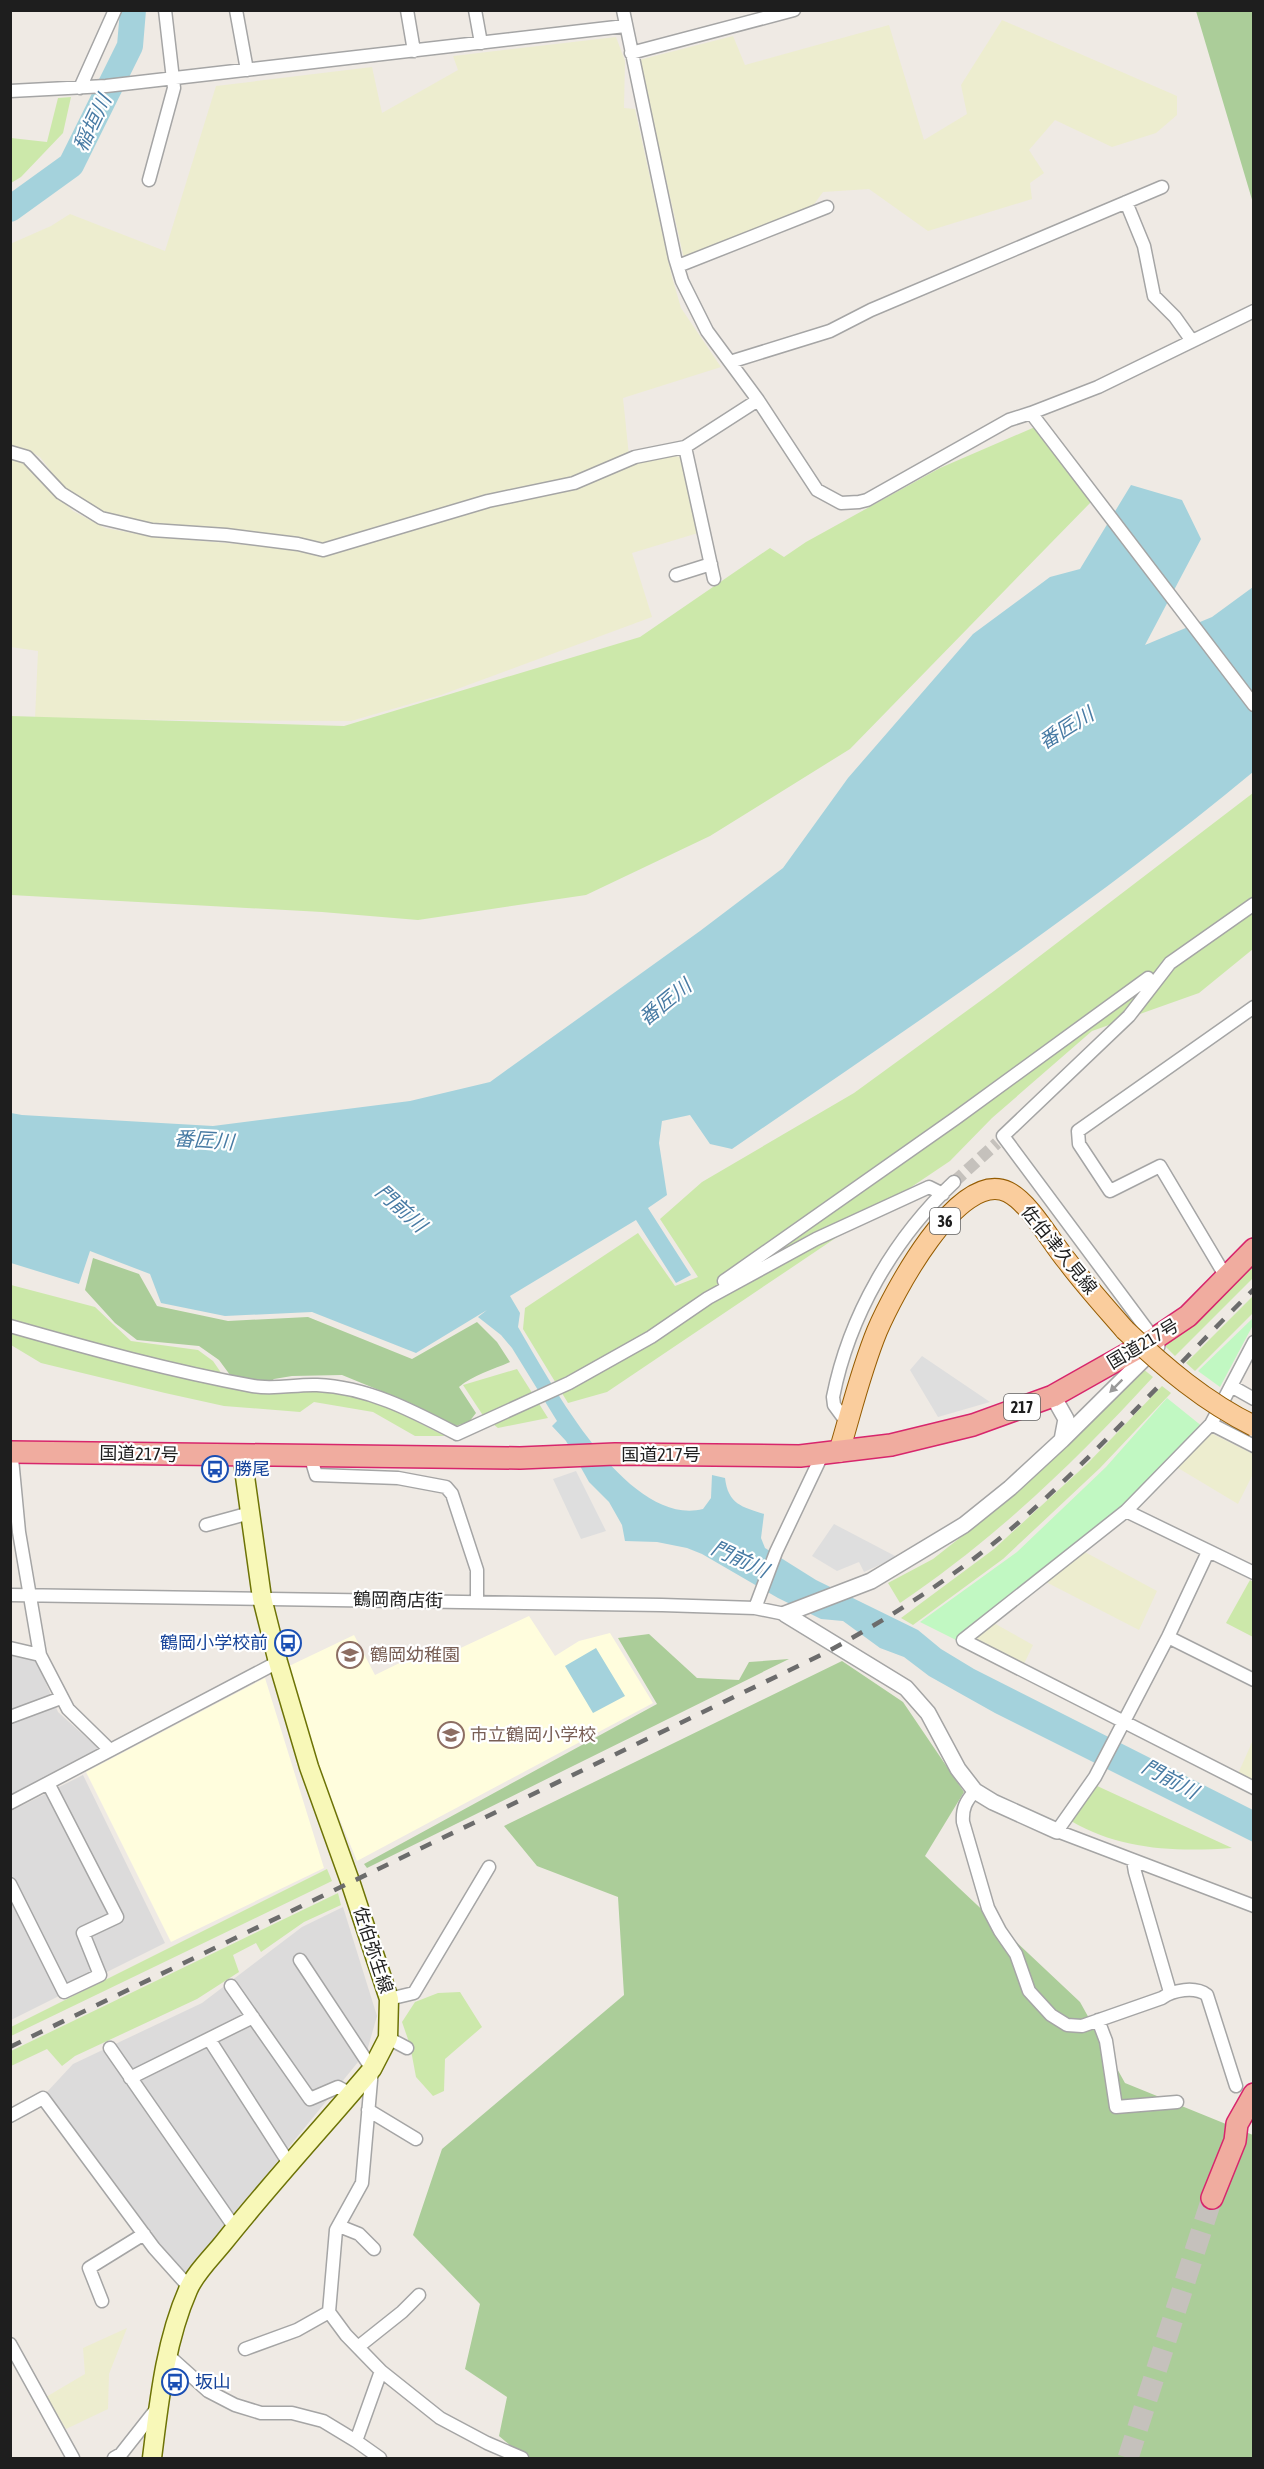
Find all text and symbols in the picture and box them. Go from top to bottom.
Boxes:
water label: 稲垣川 [68,89,116,155]
water label: 番匠川 [1034,701,1099,753]
water label: 番匠川 [634,973,697,1029]
water label: 番匠川 [173,1126,237,1153]
water label: 門前川 [371,1179,433,1238]
street label: 佐伯津久見線 [1017,1201,1102,1298]
road number: 36 [930,1208,960,1234]
street label: 国道217号 [1103,1314,1182,1373]
one-way arrow [1110,1379,1124,1393]
road number: 217 [1004,1394,1040,1420]
street label: 国道217号 [99,1442,179,1465]
street label: 国道217号 [621,1444,701,1465]
bus stop icon: 勝尾 [200,1454,230,1484]
place label: 勝尾 [234,1458,270,1479]
water label: 門前川 [708,1535,774,1582]
street label: 鶴岡商店街 [353,1588,443,1611]
bus stop icon: 鶴岡小学校前 [273,1628,303,1658]
place label: 鶴岡小学校前 [160,1632,268,1653]
school or university icon: 鶴岡幼稚園 [335,1640,365,1670]
place label: 鶴岡幼稚園 [370,1644,460,1665]
school or university icon: 市立鶴岡小学校 [436,1720,466,1750]
place label: 市立鶴岡小学校 [470,1724,596,1745]
water label: 門前川 [1138,1754,1204,1804]
street label: 佐伯弥生線 [350,1904,397,1996]
bus stop icon: 坂山 [160,2367,190,2397]
place label: 坂山 [195,2371,231,2392]

